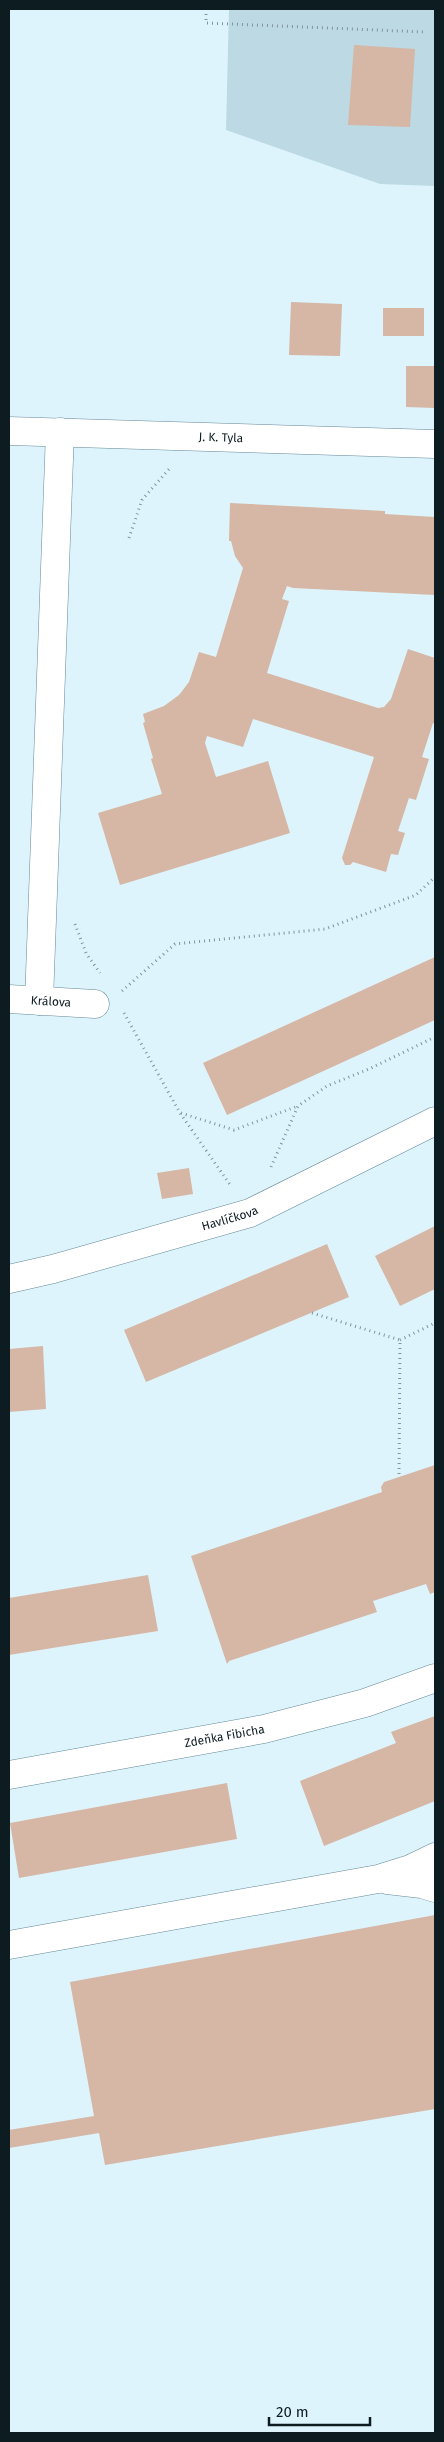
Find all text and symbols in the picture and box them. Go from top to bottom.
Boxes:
street label: J. K. Tyla [198,430,243,445]
street label: Králova [30,993,72,1010]
street label: Havlíčkova [200,1203,261,1233]
street label: Zdeňka Fibicha [183,1722,266,1750]
scale bar [269,2394,370,2426]
text: 20 m [276,2403,309,2421]

